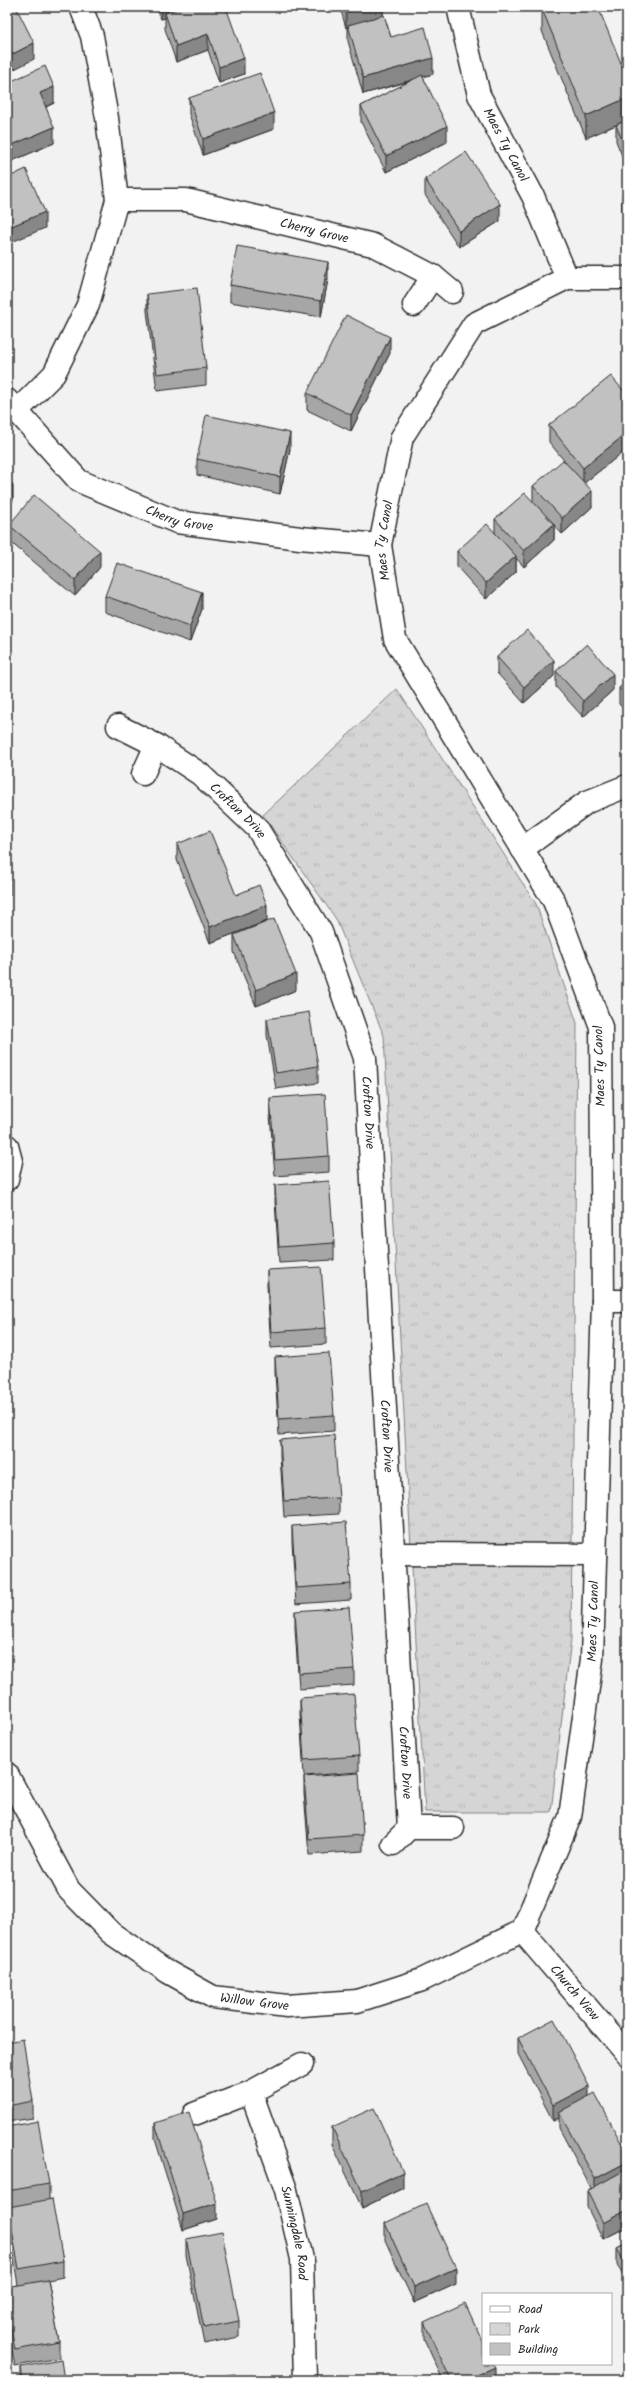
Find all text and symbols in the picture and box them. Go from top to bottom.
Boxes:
street label: Maes Ty Canol [477,104,534,186]
street label: Cherry Grove [278,212,351,249]
street label: Cherry Grove [142,499,215,537]
street label: Maes Ty Canol [369,499,399,582]
street label: Crofton Drive [205,778,272,843]
street label: Maes Ty Canol [588,1025,612,1107]
street label: Crofton Drive [356,1076,381,1150]
street label: Crofton Drive [374,1399,399,1473]
street label: Maes Ty Canol [581,1580,605,1662]
street label: Crofton Drive [393,1725,418,1800]
street label: Church View [545,1960,605,2025]
street label: Willow Grove [219,1987,290,2017]
street label: Sunningdale Road [275,2183,313,2281]
legend [482,2293,612,2365]
text: Road [518,2300,543,2319]
text: Park [518,2320,540,2339]
text: Building [518,2340,558,2359]

